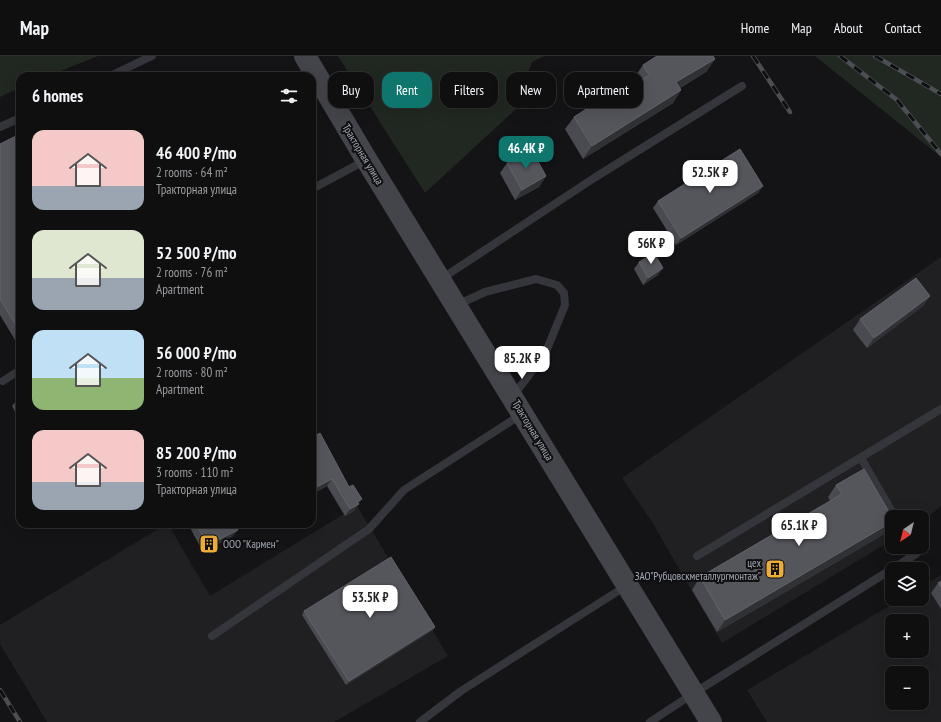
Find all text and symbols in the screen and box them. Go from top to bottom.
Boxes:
text: Map [20,16,49,40]
text: Home [741,19,769,37]
text: Map [791,19,812,37]
text: About [834,19,863,37]
text: Contact [885,19,921,37]
chip: Buy [328,72,374,108]
chip: Rent [382,72,432,108]
chip: Filters [440,72,498,108]
chip: New [506,72,556,108]
chip: Apartment [564,72,643,108]
text: 6 homes [32,85,83,107]
icon: filters [278,85,300,107]
street label: Тракторная улица [339,121,387,187]
pin: 46.4K ₽ [489,136,563,170]
text: 46.4K ₽ [508,140,544,157]
text: 46 400 ₽/mo [156,142,237,164]
icon: home [64,146,112,194]
pin: 52.5K ₽ [673,160,747,194]
text: 2 rooms · 64 m² [156,164,228,181]
text: 52.5K ₽ [692,164,728,181]
text: Тракторная улица [156,181,237,198]
pin: 56K ₽ [623,231,679,265]
text: 56K ₽ [637,235,665,252]
text: 52 500 ₽/mo [156,242,237,264]
icon: home [64,246,112,294]
text: 2 rooms · 76 m² [156,264,228,281]
text: Apartment [156,281,204,298]
text: 56 000 ₽/mo [156,342,237,364]
icon: home [64,346,112,394]
pin: 85.2K ₽ [485,346,559,380]
text: 85.2K ₽ [504,350,540,367]
text: 2 rooms · 80 m² [156,364,228,381]
text: Apartment [156,381,204,398]
street label: Тракторная улица [509,397,557,463]
text: 85 200 ₽/mo [156,442,237,464]
icon: home [64,446,112,494]
text: 3 rooms · 110 m² [156,464,234,481]
text: Тракторная улица [156,481,237,498]
north arrow [885,510,929,554]
map controls [885,510,929,710]
pin: 65.1K ₽ [762,513,836,547]
text: 65.1K ₽ [781,517,817,534]
building icon: ООО "Кармен" [198,533,220,555]
place label: ООО "Кармен" [223,537,279,551]
place label: цех ЗАО"Рубцовскметаллургмонтаж" [635,556,761,583]
building icon: цех ЗАО"Рубцовскметаллургмонтаж" [764,558,786,580]
button: layers [885,562,929,606]
pin: 53.5K ₽ [333,585,407,619]
text: 53.5K ₽ [352,589,388,606]
button: + [885,614,929,658]
button: − [885,666,929,710]

